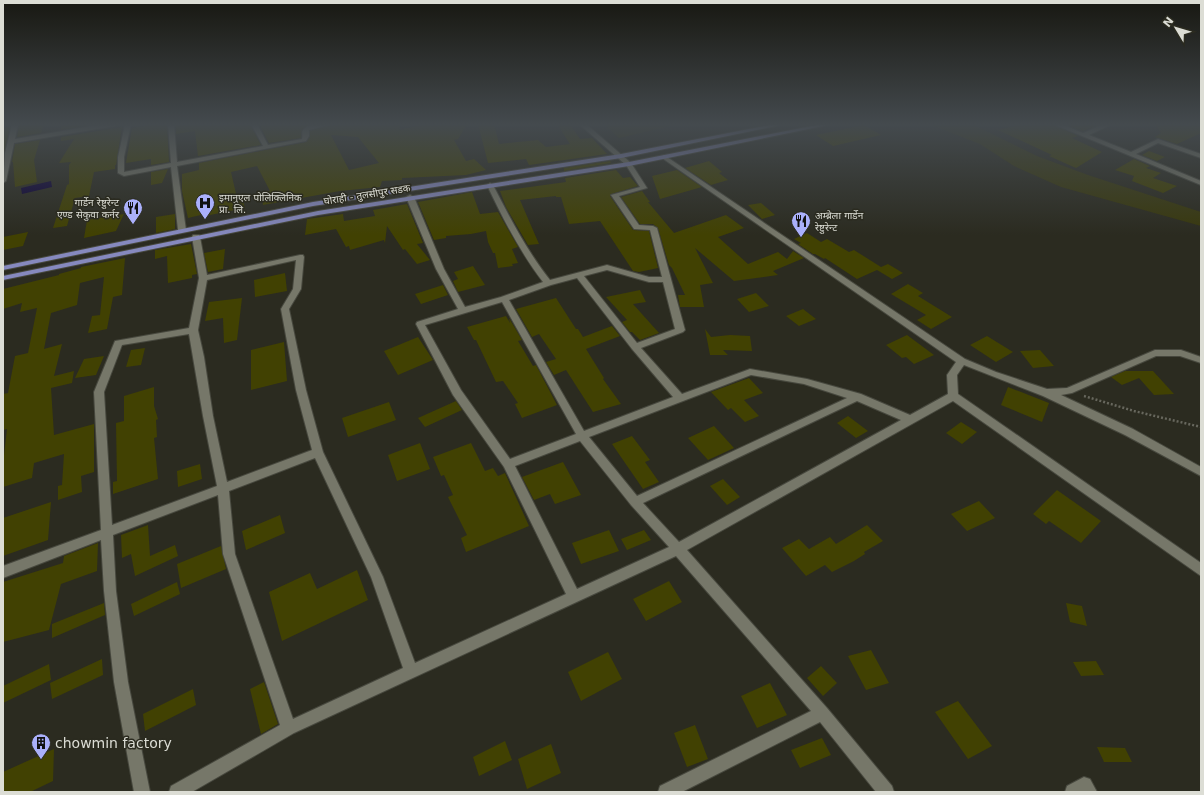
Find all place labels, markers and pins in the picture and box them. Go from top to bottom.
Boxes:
hospital icon: इमानुएल पोलिक्लिनिक प्रा. लि. [194,192,216,220]
place label: इमानुएल पोलिक्लिनिक प्रा. लि. [219,192,302,215]
place label: गार्डेन रेष्टुरेन्ट एण्ड सेकुवा कर्नर [57,197,120,221]
restaurant icon: गार्डेन रेष्टुरेन्ट एण्ड सेकुवा कर्नर [122,197,144,225]
restaurant icon: अम्ब्रेला गार्डेन रेष्टुरेन्ट [790,210,812,238]
place label: अम्ब्रेला गार्डेन रेष्टुरेन्ट [814,210,864,234]
building icon: chowmin factory [30,732,52,760]
place label: chowmin factory [55,735,172,751]

